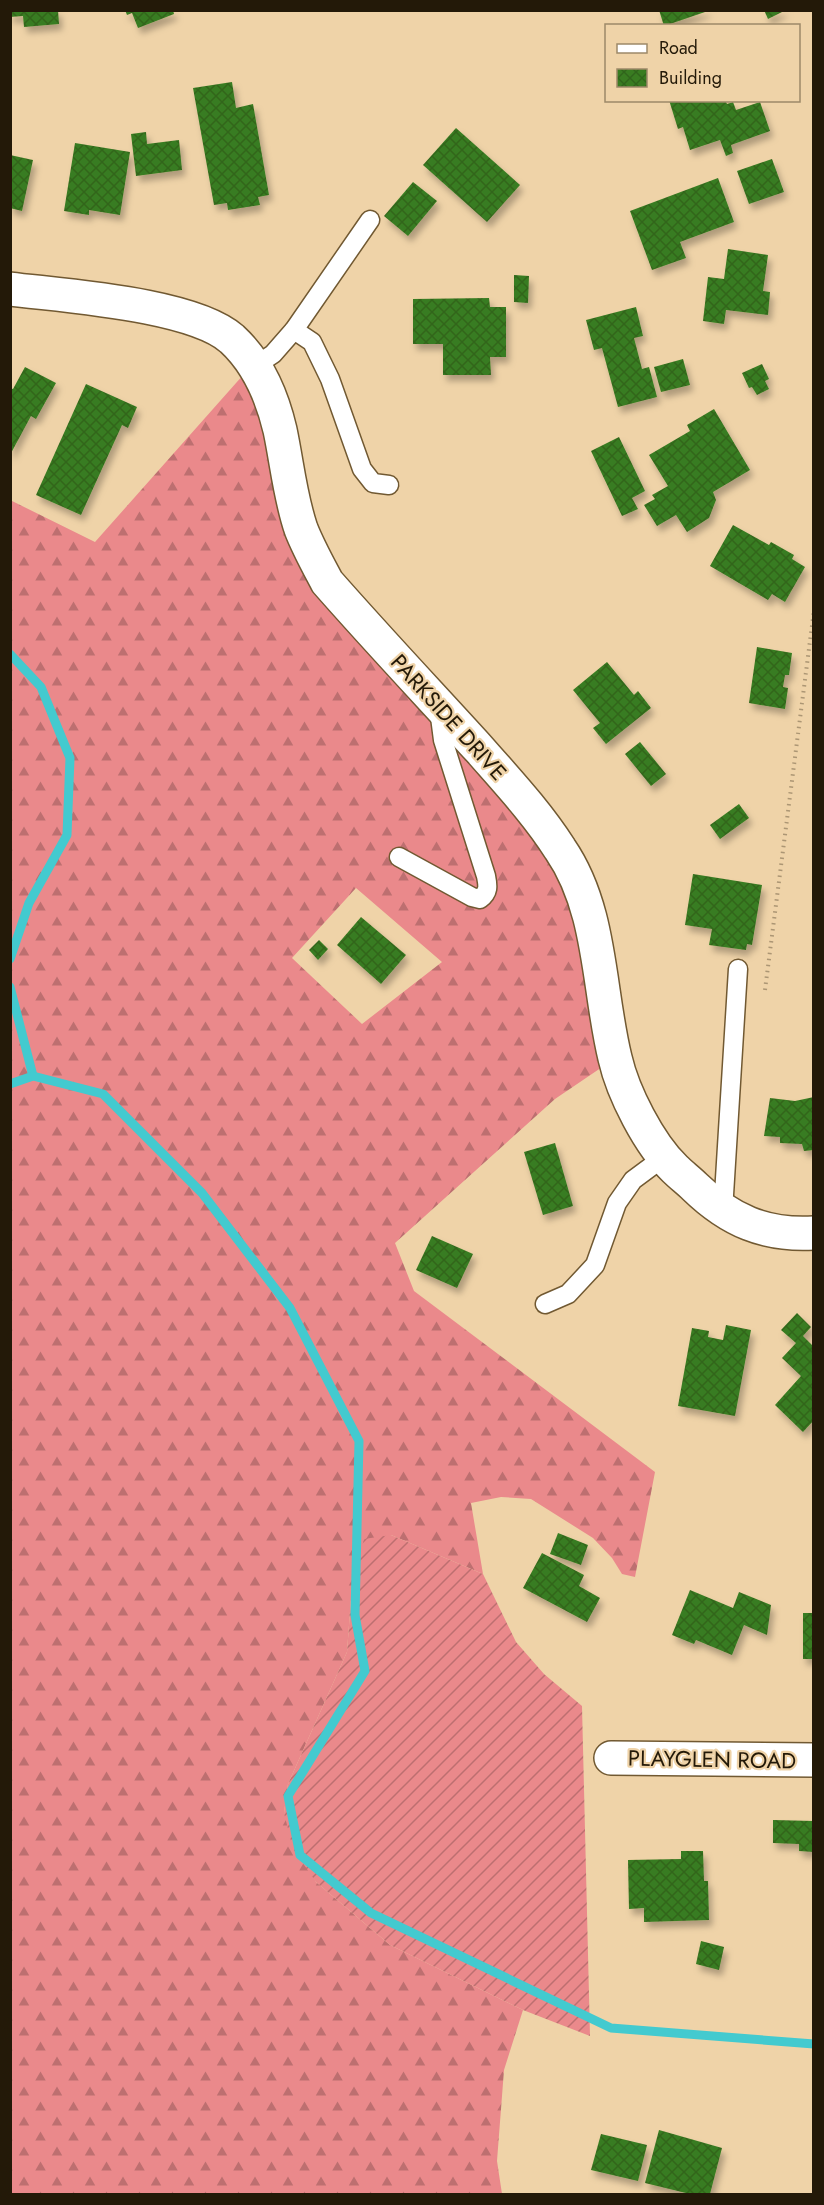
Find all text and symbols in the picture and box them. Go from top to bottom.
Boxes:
legend [605,24,800,102]
text: Road [659,35,698,61]
text: Building [659,65,722,91]
street label: PARKSIDE DRIVE [384,647,514,787]
street label: PLAYGLEN ROAD [628,1742,796,1776]

